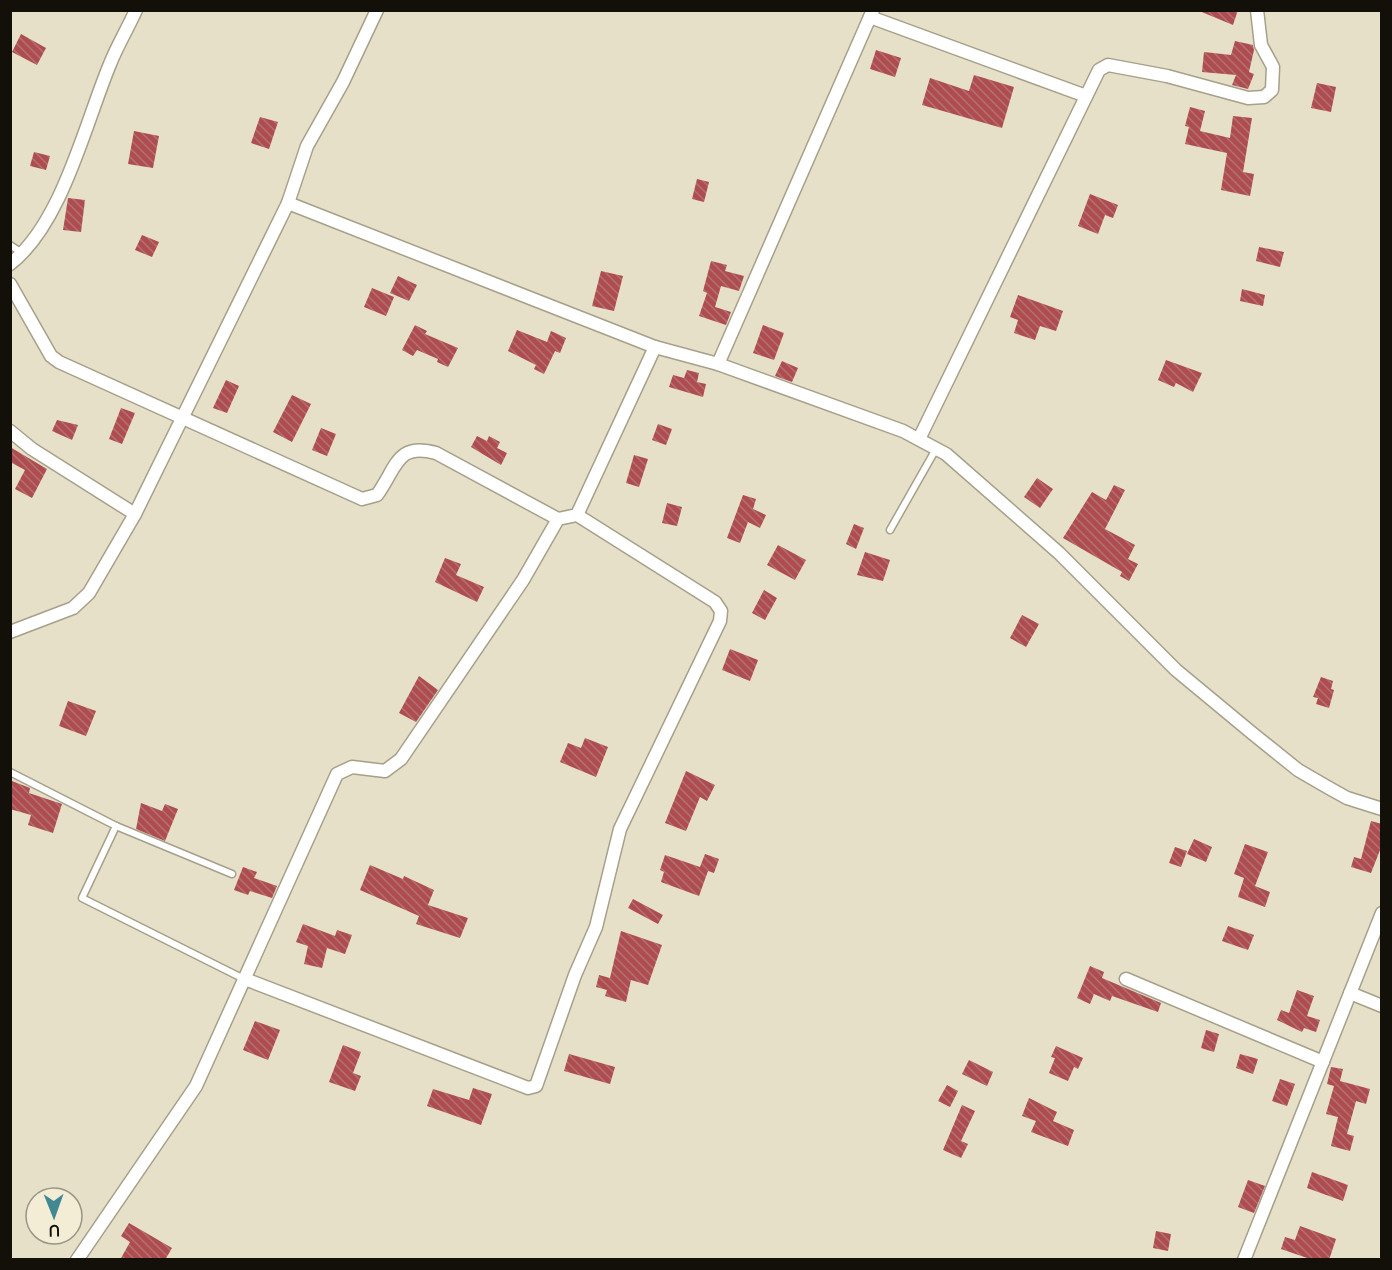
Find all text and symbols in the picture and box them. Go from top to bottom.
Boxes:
north arrow [24,1186,84,1246]
text: U [48,1220,60,1242]

